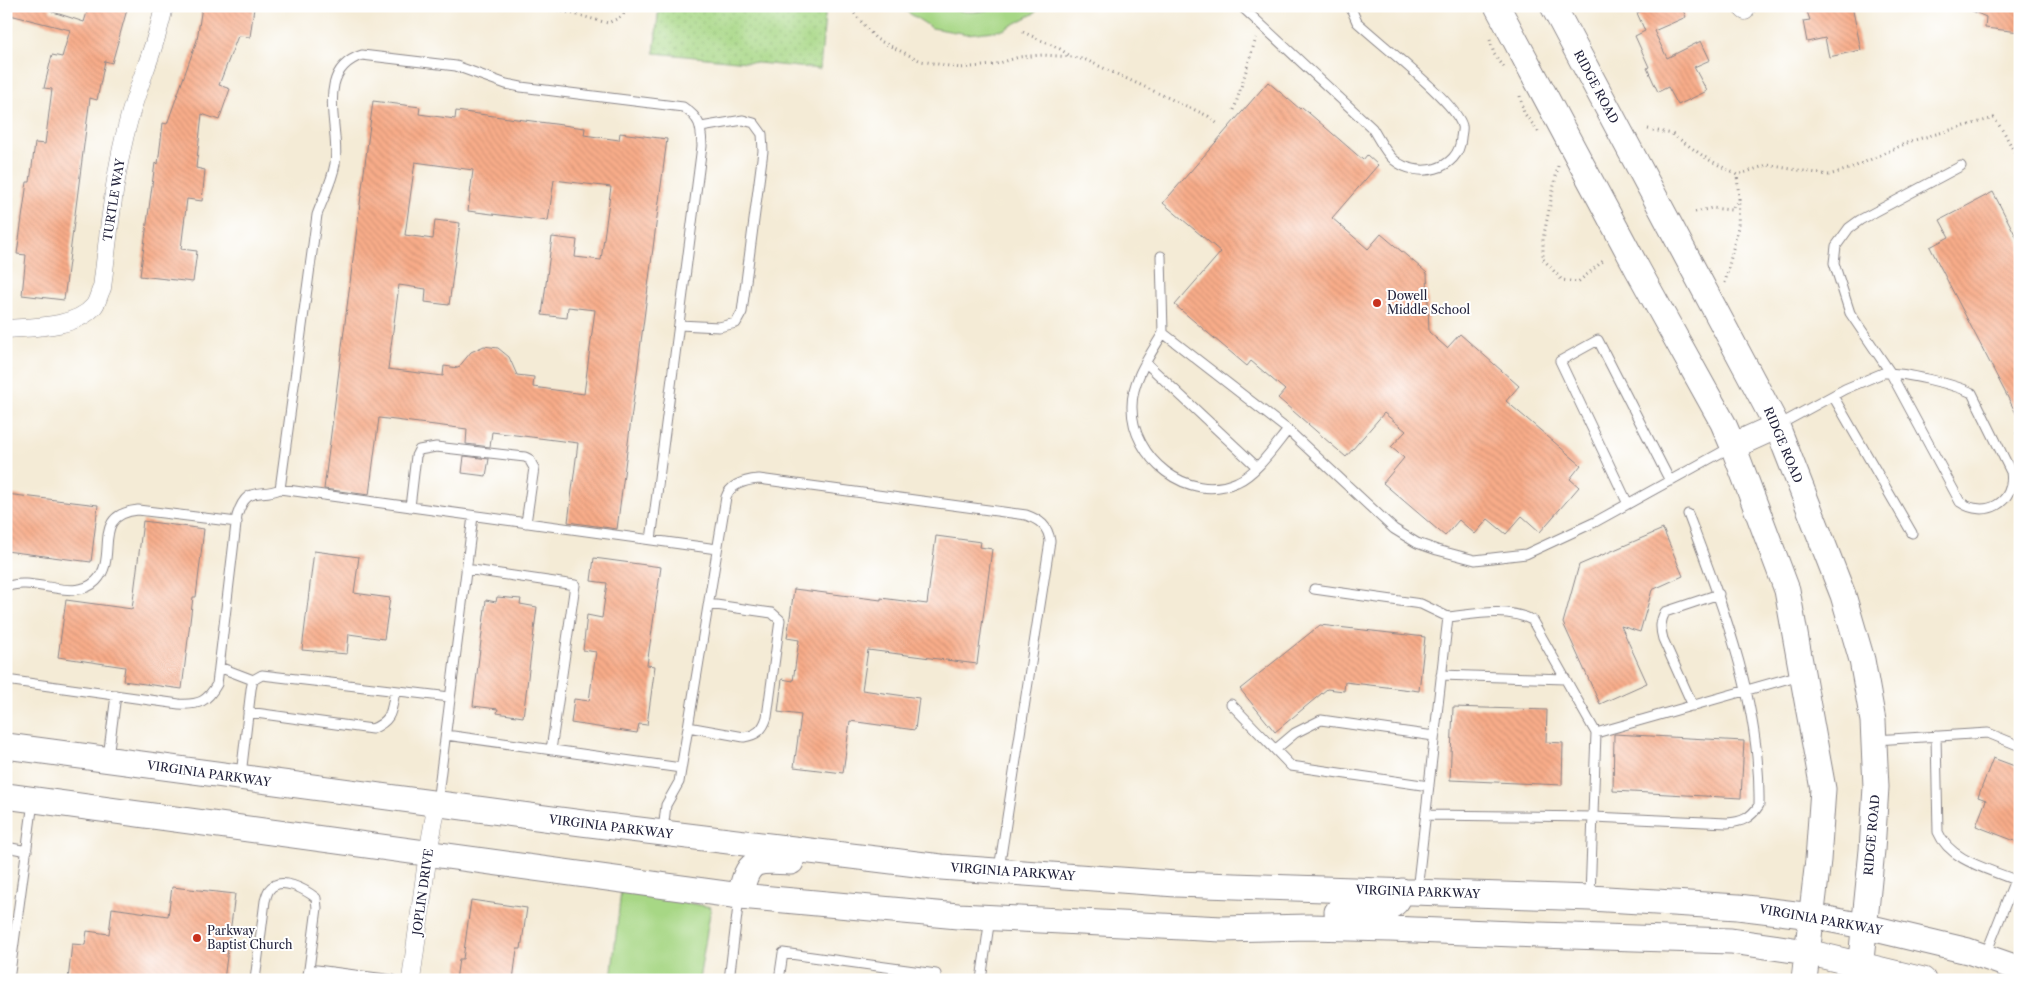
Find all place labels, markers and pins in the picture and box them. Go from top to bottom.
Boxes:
place label: Dowell Middle School [1387,288,1471,317]
marker: Dowell Middle School [1371,297,1383,309]
place label: Parkway Baptist Church [207,923,293,952]
marker: Parkway Baptist Church [191,932,203,944]

